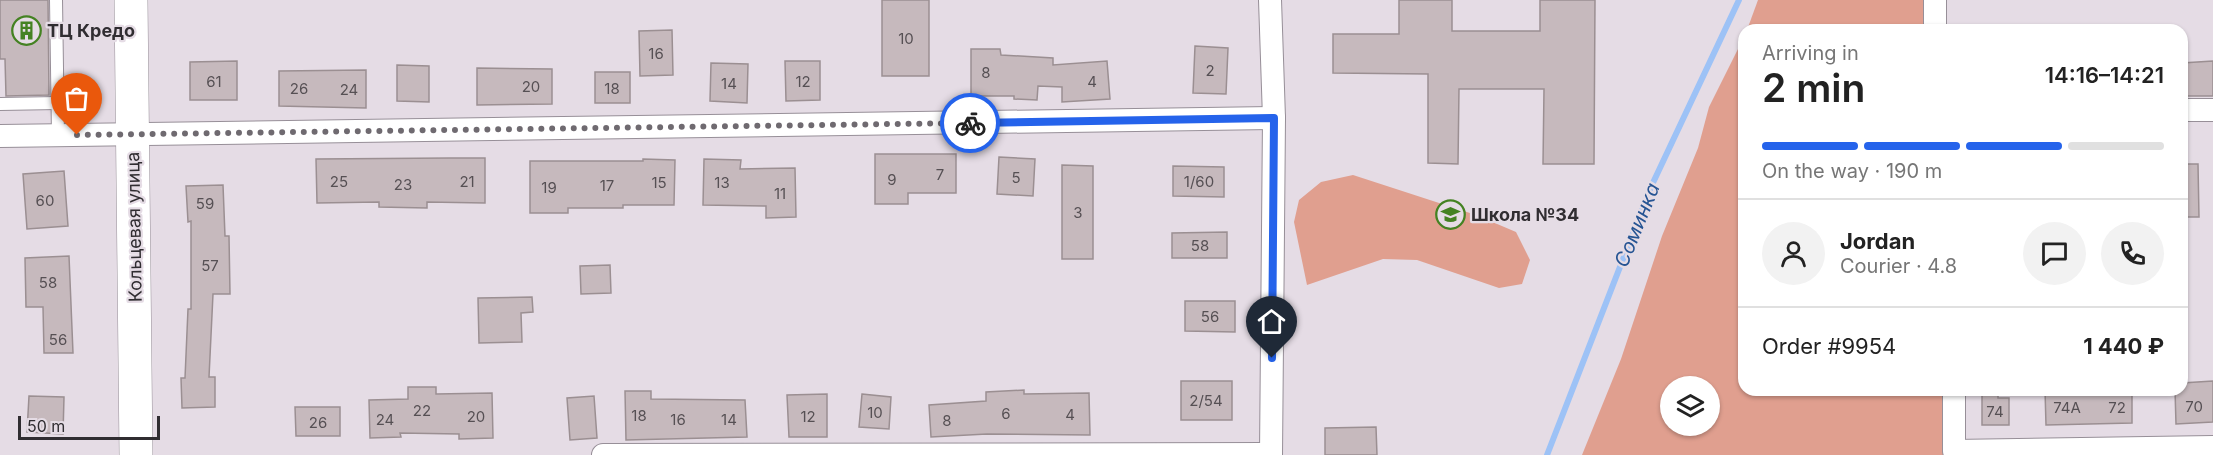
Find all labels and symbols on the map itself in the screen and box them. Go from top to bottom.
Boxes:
building icon: ТЦ Кредо [10,14,42,46]
place label: ТЦ Кредо [47,20,135,41]
house number: 10 [898,29,914,48]
house number: 16 [648,44,664,63]
house number: 2 [1205,61,1215,80]
house number: 8 [981,63,991,82]
house number: 61 [206,72,222,91]
house number: 12 [795,72,811,91]
house number: 4 [1087,72,1097,91]
pin [51,73,102,135]
house number: 14 [721,74,737,93]
house number: 20 [522,77,540,96]
house number: 26 [290,79,308,98]
house number: 18 [604,79,620,98]
house number: 24 [340,80,358,99]
courier [940,93,1000,153]
street label: Кольцевая улица [122,152,146,302]
house number: 7 [936,165,944,184]
house number: 5 [1011,168,1021,187]
house number: 9 [887,170,897,189]
house number: 25 [330,172,348,191]
house number: 21 [459,172,475,191]
house number: 1/60 [1184,172,1214,191]
house number: 15 [651,173,667,192]
house number: 13 [714,173,730,192]
house number: 23 [394,175,412,194]
house number: 17 [600,176,614,195]
house number: 19 [541,178,557,197]
water label: Соминка [1609,179,1665,271]
house number: 11 [774,184,786,203]
house number: 60 [36,191,54,210]
house number: 59 [196,194,214,213]
school or university icon: Школа №34 [1434,198,1466,230]
house number: 3 [1073,203,1083,222]
place label: Школа №34 [1471,204,1579,225]
house number: 58 [1191,236,1209,255]
house number: 57 [201,256,219,275]
house number: 58 [39,273,57,292]
pin [1246,296,1297,358]
house number: 56 [1201,307,1219,326]
house number: 56 [49,330,67,349]
house number: 2/54 [1189,391,1223,410]
house number: 70 [2185,397,2203,416]
house number: 74А [2053,398,2081,417]
house number: 72 [2108,398,2126,417]
house number: 22 [413,401,431,420]
house number: 74 [1986,402,2004,421]
house number: 10 [867,403,883,422]
house number: 6 [1001,404,1011,423]
house number: 4 [1065,405,1075,424]
house number: 18 [631,406,647,425]
house number: 20 [467,407,485,426]
house number: 12 [800,407,816,426]
house number: 24 [376,410,394,429]
house number: 16 [670,410,686,429]
house number: 14 [721,410,737,429]
house number: 8 [942,411,952,430]
scale bar [18,413,160,440]
house number: 26 [309,413,327,432]

